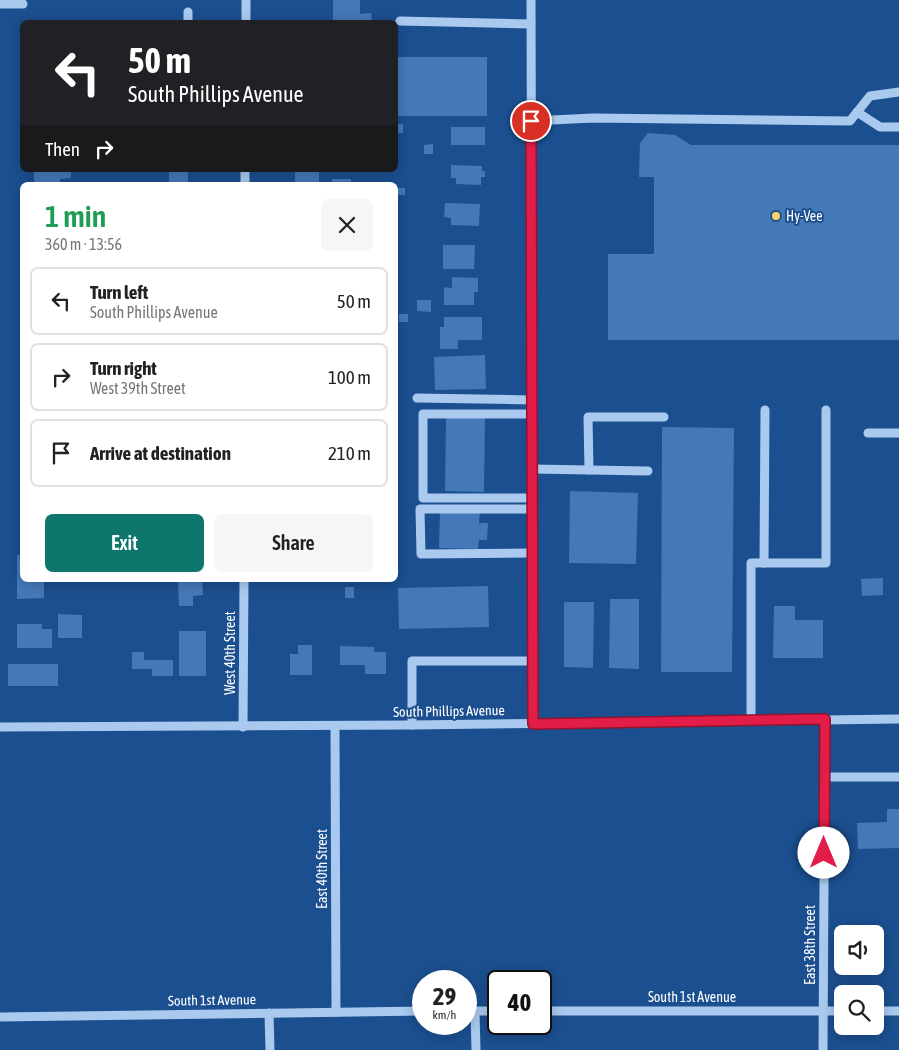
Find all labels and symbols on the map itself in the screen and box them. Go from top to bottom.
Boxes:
pin [510,100,552,142]
place label: Hy-Vee [786,208,822,224]
marker: Hy-Vee [770,210,782,222]
street label: West 40th Street [222,611,238,695]
street label: South Phillips Avenue [393,702,505,720]
position arrow [797,826,849,878]
street label: East 40th Street [314,829,330,909]
street label: East 38th Street [802,905,818,985]
speed limit sign: 40 [487,970,552,1035]
street label: South 1st Avenue [648,989,736,1005]
street label: South 1st Avenue [168,991,256,1009]

